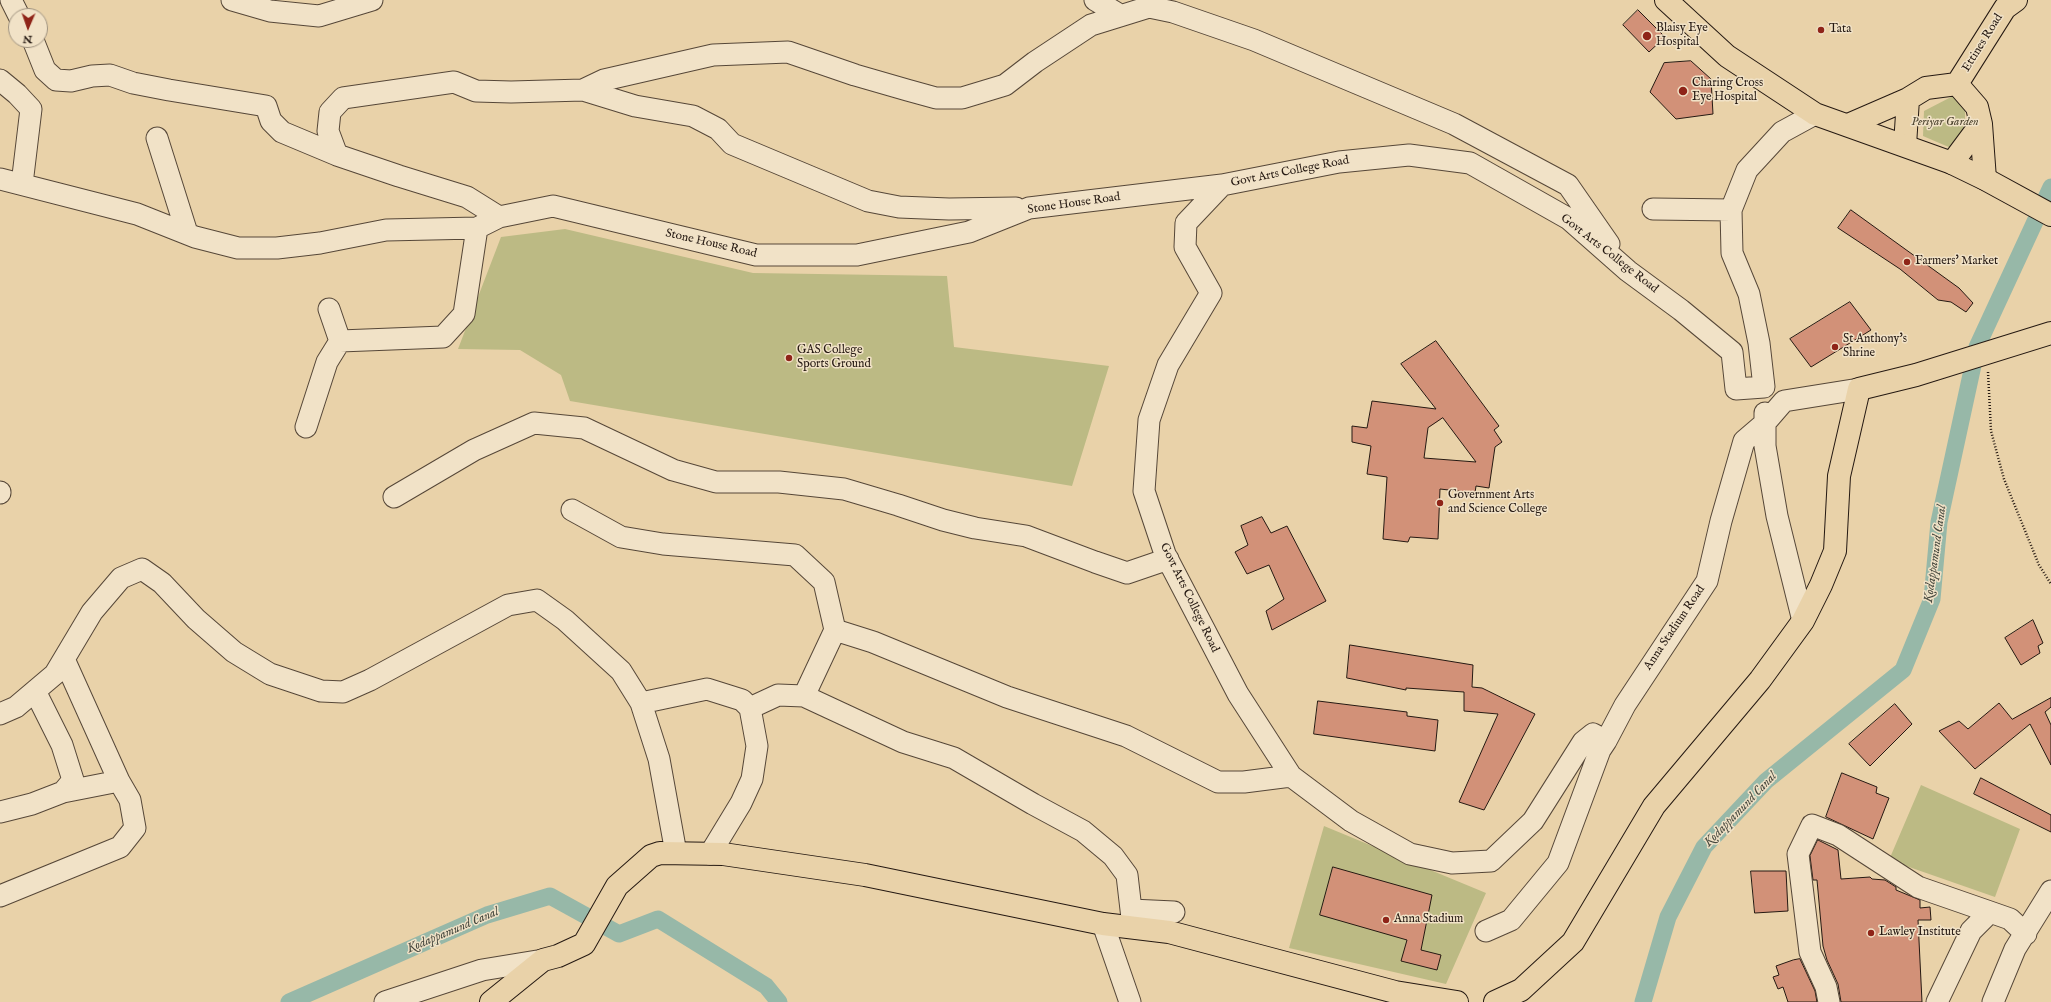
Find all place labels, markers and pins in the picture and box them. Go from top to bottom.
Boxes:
place label: Blaisy Eye Hospital [1656,22,1708,50]
place label: Tata [1829,23,1851,37]
marker: Tata [1816,25,1826,35]
marker: Blaisy Eye Hospital [1641,30,1653,42]
place label: Charing Cross Eye Hospital [1692,77,1763,105]
marker: Charing Cross Eye Hospital [1677,85,1689,97]
place label: Farmers' Market [1915,255,1998,269]
marker: Farmers' Market [1902,257,1912,267]
place label: St Anthony's Shrine [1843,333,1907,361]
marker: St Anthony's Shrine [1830,342,1840,352]
place label: GAS College Sports Ground [797,344,871,372]
marker: GAS College Sports Ground [784,353,794,363]
place label: Government Arts and Science College [1448,489,1547,517]
marker: Government Arts and Science College [1435,498,1445,508]
place label: Anna Stadium [1394,913,1463,927]
marker: Anna Stadium [1381,915,1391,925]
place label: Lawley Institute [1879,926,1961,940]
marker: Lawley Institute [1866,928,1876,938]

